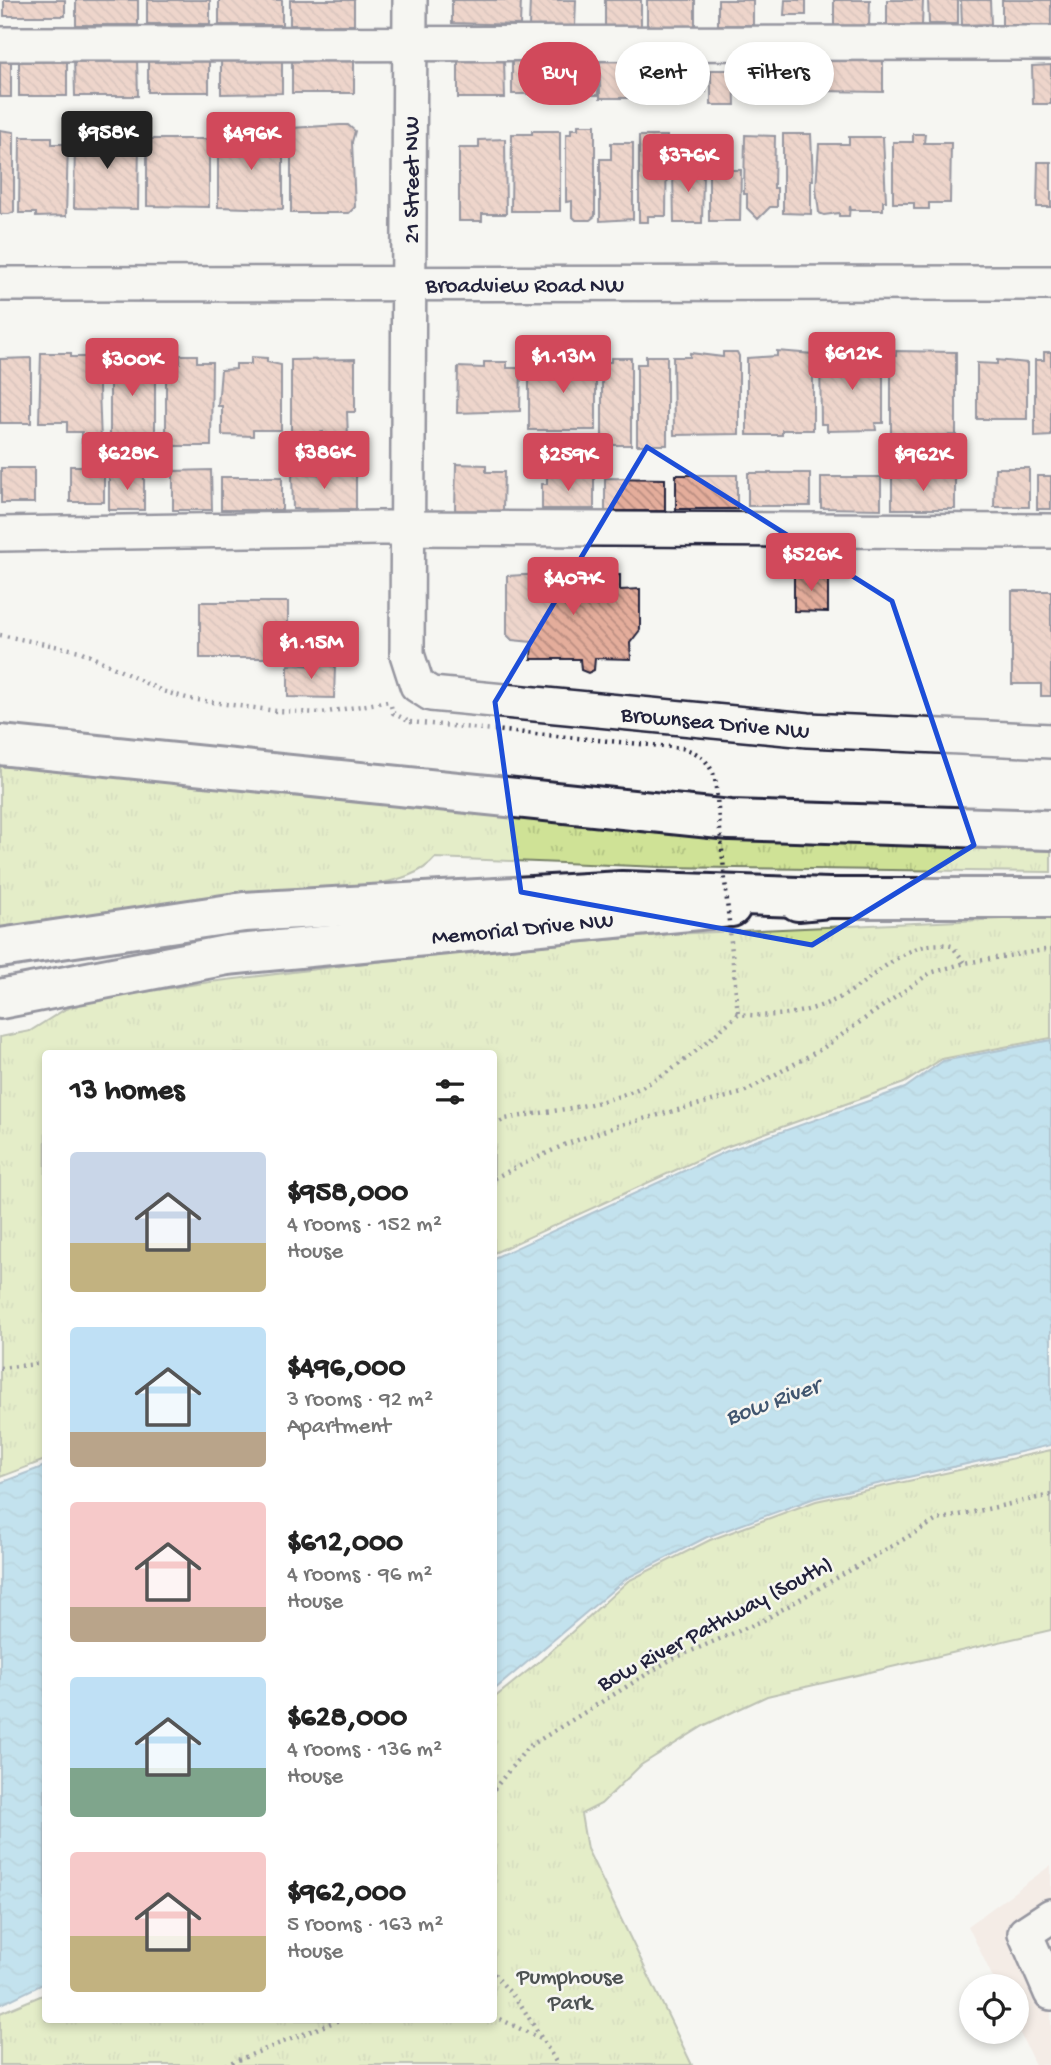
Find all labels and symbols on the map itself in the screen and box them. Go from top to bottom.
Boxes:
pin: $958K [58,111,156,171]
pin: $496K [202,113,300,172]
street label: 21 Street NW [400,116,427,244]
pin: $376K [639,134,737,194]
street label: Broadview Road NW [425,273,624,301]
pin: $612K [803,332,901,392]
pin: $1.13M [506,336,620,395]
pin: $300K [83,338,181,398]
pin: $386K [275,432,373,491]
pin: $628K [78,433,176,492]
pin: $259K [519,434,617,493]
pin: $962K [874,434,972,493]
pin: $526K [762,534,860,593]
pin: $407K [524,558,622,617]
pin: $1.15M [254,622,368,681]
street label: Brownsea Drive NW [619,702,811,747]
street label: Memorial Drive NW [430,908,615,952]
water label: Bow River [722,1371,829,1434]
street label: Bow River Pathway (South) [593,1552,838,1699]
park label: Pumphouse Park [516,1965,624,2018]

